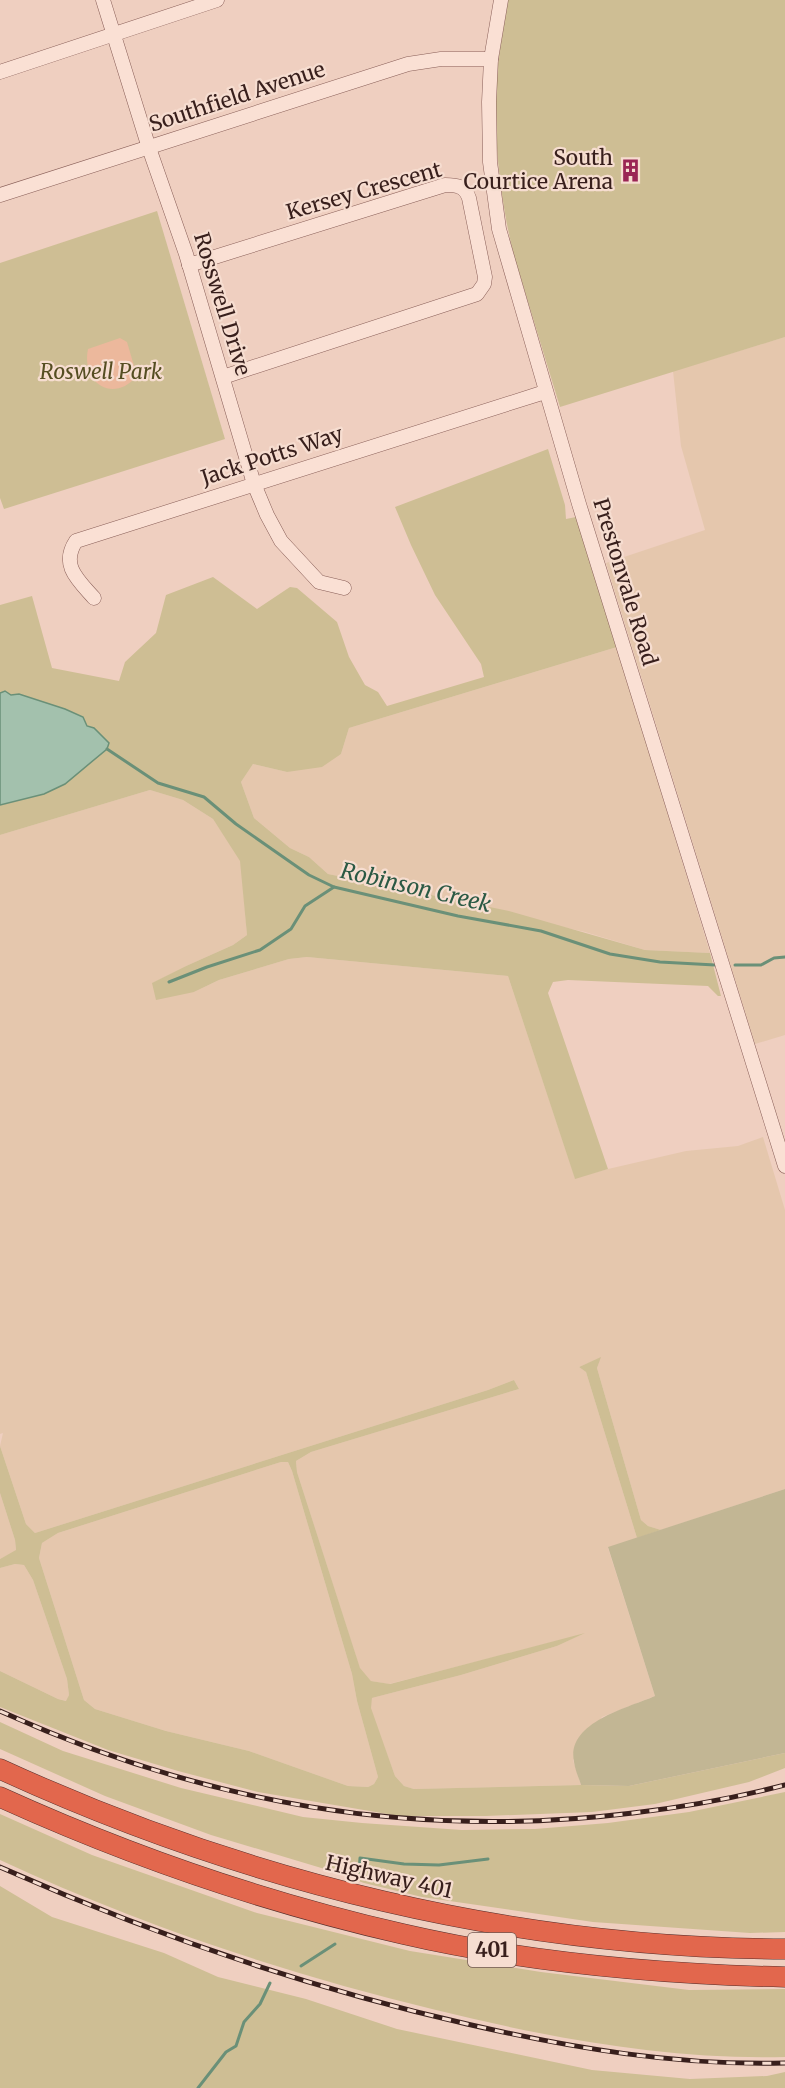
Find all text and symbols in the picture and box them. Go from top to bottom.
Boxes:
street label: Southfield Avenue [145,55,328,138]
place label: South Courtice Arena [463,144,613,195]
street label: Kersey Crescent [283,155,445,226]
building icon: South Courtice Arena [618,157,644,183]
street label: Rosswell Drive [188,229,257,379]
park label: Roswell Park [40,358,163,385]
street label: Jack Potts Way [197,420,347,491]
street label: Prestonvale Road [587,495,664,669]
water label: Robinson Creek [338,856,494,918]
street label: Highway 401 [323,1849,455,1904]
road number: 401 [468,1933,516,1967]

